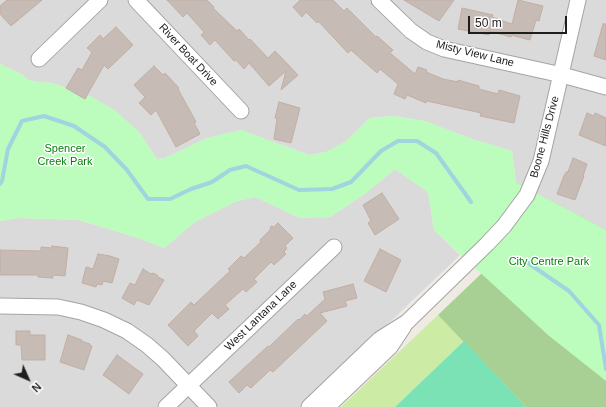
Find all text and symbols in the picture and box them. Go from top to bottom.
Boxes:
scale bar [470,8,569,34]
text: 50 m [475,16,502,30]
street label: River Boat Drive [156,21,220,89]
street label: Misty View Lane [435,38,515,70]
street label: Boone Hills Drive [528,95,562,179]
park label: Spencer Creek Park [37,142,93,168]
park label: City Centre Park [509,255,589,269]
street label: West Lantana Lane [222,278,300,354]
north arrow [8,359,48,399]
text: N [29,380,44,395]

